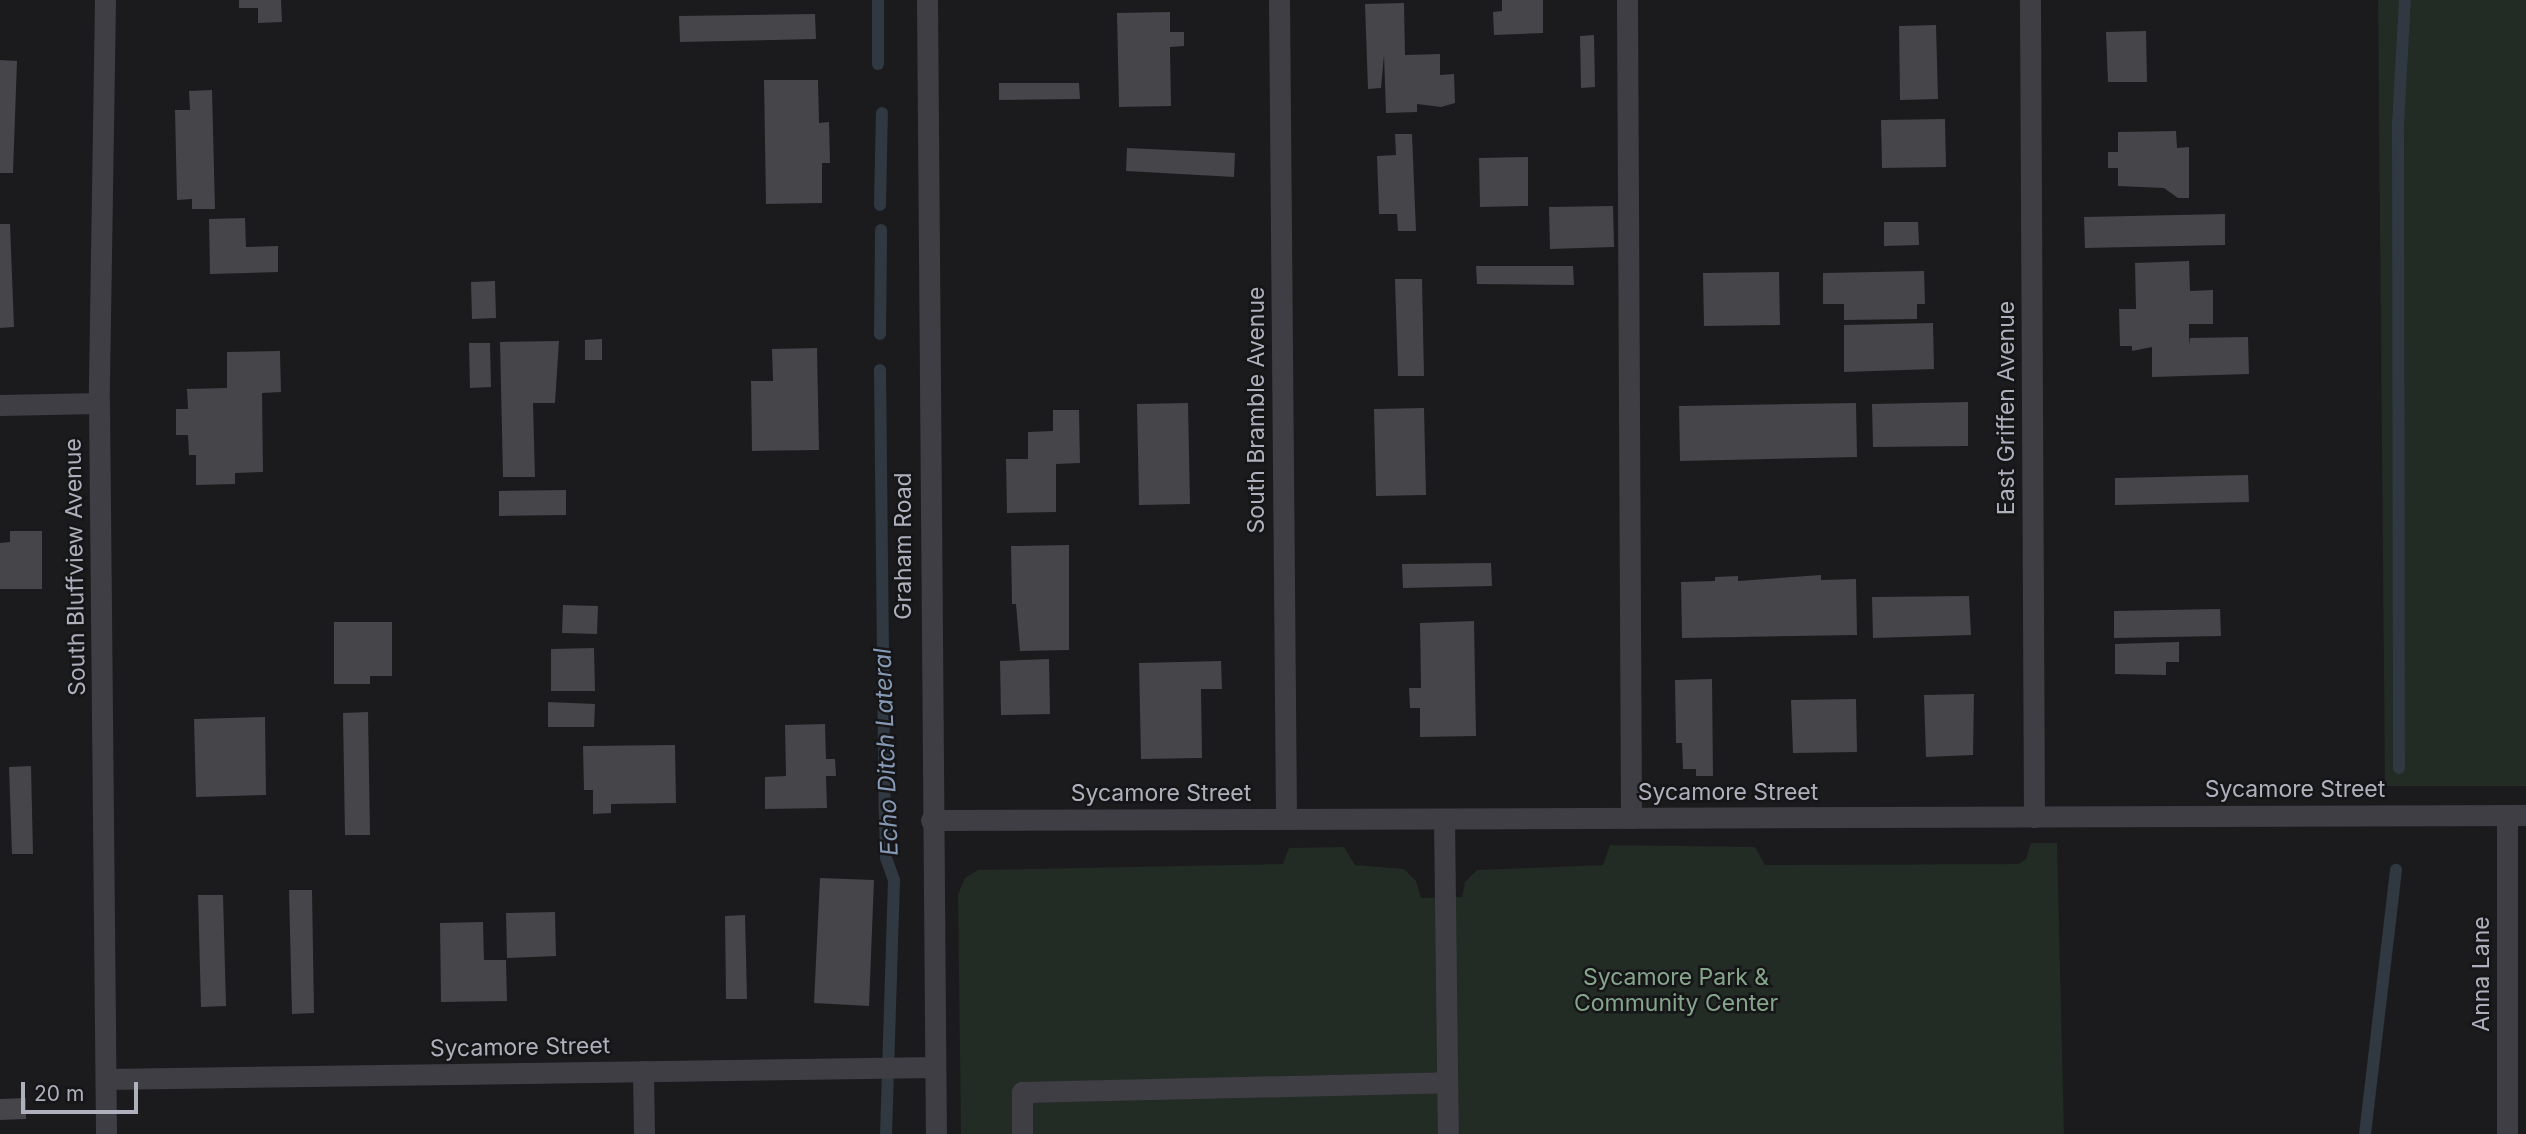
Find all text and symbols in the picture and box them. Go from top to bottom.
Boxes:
street label: South Bramble Avenue [1242,287,1270,533]
street label: East Griffen Avenue [1992,301,2020,515]
street label: South Bluffview Avenue [59,438,91,696]
street label: Graham Road [889,472,917,620]
water label: Echo Ditch Lateral [868,648,904,856]
street label: Sycamore Street [2205,775,2385,803]
street label: Sycamore Street [1638,778,1818,806]
street label: Sycamore Street [1071,779,1251,807]
street label: Anna Lane [2467,916,2495,1032]
park label: Sycamore Park & Community Center [1574,963,1778,1017]
street label: Sycamore Street [430,1032,610,1062]
scale bar [24,1068,142,1112]
text: 20 m [34,1081,84,1106]

